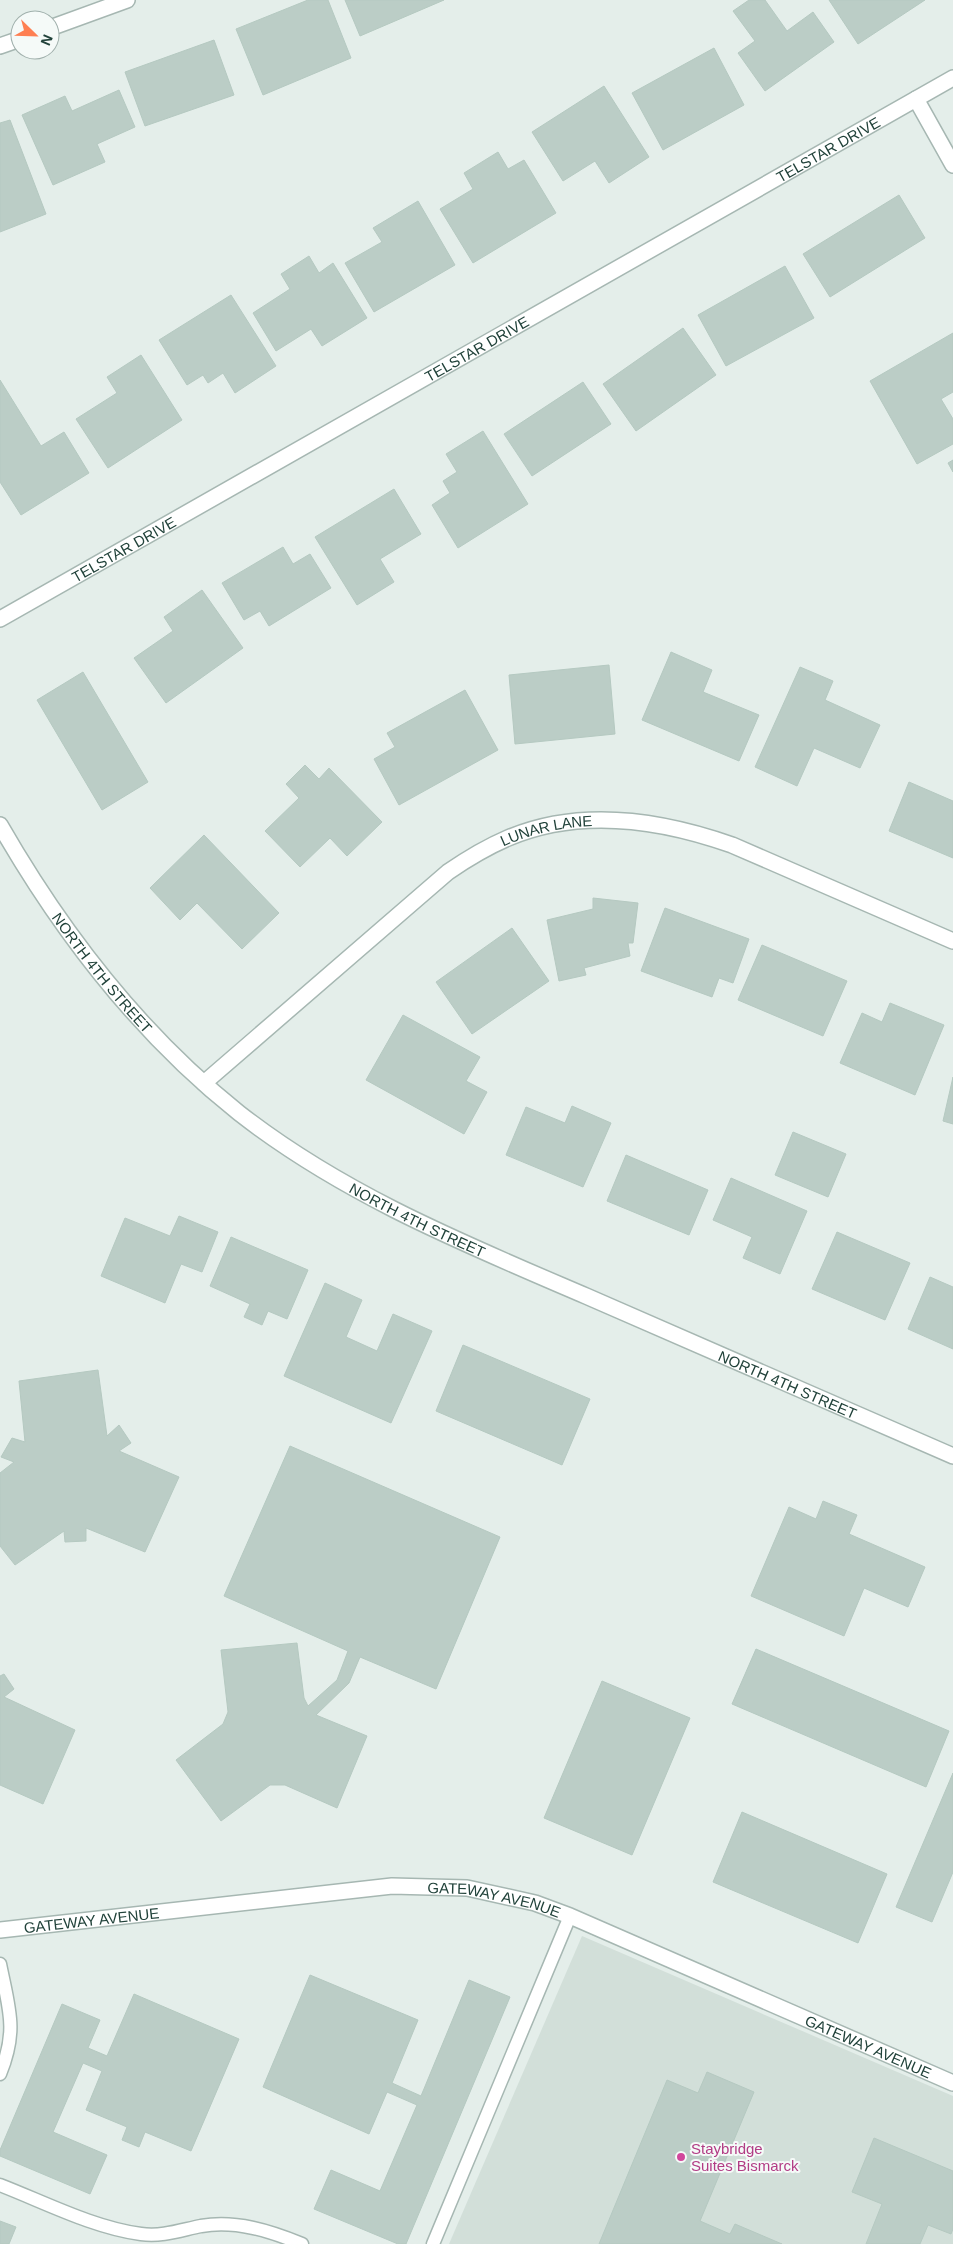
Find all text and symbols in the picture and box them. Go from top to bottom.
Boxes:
north arrow [10,10,60,60]
text: N [38,32,56,48]
street label: TELSTAR DRIVE [773,113,883,185]
street label: TELSTAR DRIVE [422,312,531,385]
street label: TELSTAR DRIVE [69,513,178,585]
street label: LUNAR LANE [497,811,593,849]
street label: NORTH 4TH STREET [49,909,156,1036]
street label: NORTH 4TH STREET [347,1179,488,1260]
street label: NORTH 4TH STREET [716,1347,859,1422]
street label: GATEWAY AVENUE [427,1878,563,1920]
street label: GATEWAY AVENUE [23,1904,160,1936]
street label: GATEWAY AVENUE [803,2011,934,2081]
place label: Staybridge Suites Bismarck [691,2140,799,2174]
marker: Staybridge Suites Bismarck [675,2151,687,2163]

